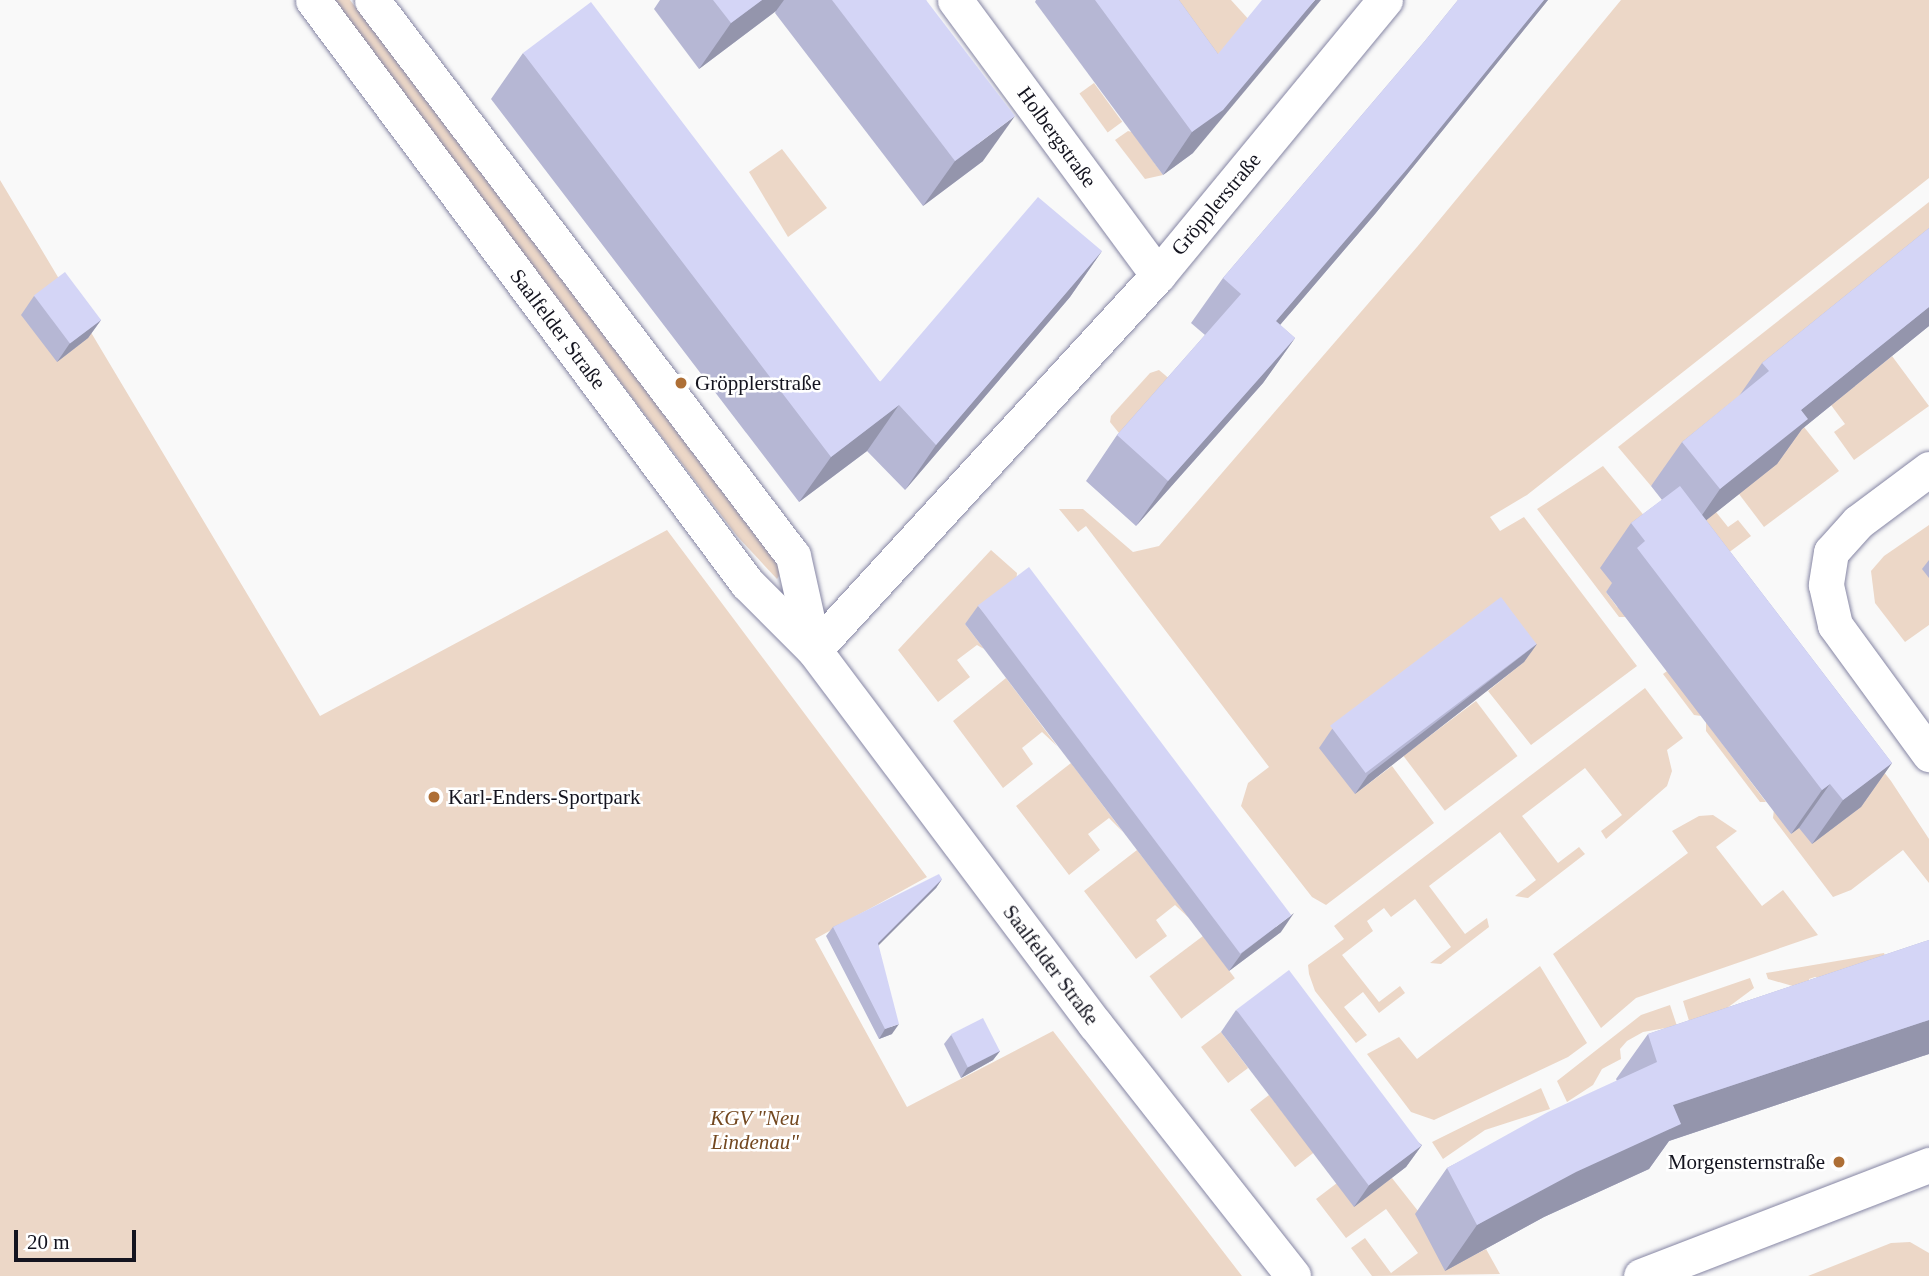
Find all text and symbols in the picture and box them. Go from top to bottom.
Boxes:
street label: Holbergstraße [1006,73,1108,201]
street label: Gröpplerstraße [1159,139,1273,269]
street label: Saalfelder Straße [497,254,619,404]
place label: Gröpplerstraße [695,370,843,396]
marker: Gröpplerstraße [673,375,689,391]
place label: Karl-Enders-Sportpark [448,784,668,810]
marker: Karl-Enders-Sportpark [426,789,442,805]
street label: Saalfelder Straße [990,890,1112,1040]
park label: KGV "Neu Lindenau" [704,1105,806,1155]
place label: Morgensternstraße [1640,1149,1825,1175]
marker: Morgensternstraße [1831,1154,1847,1170]
scale bar [18,1216,140,1260]
text: 20 m [27,1230,70,1254]

